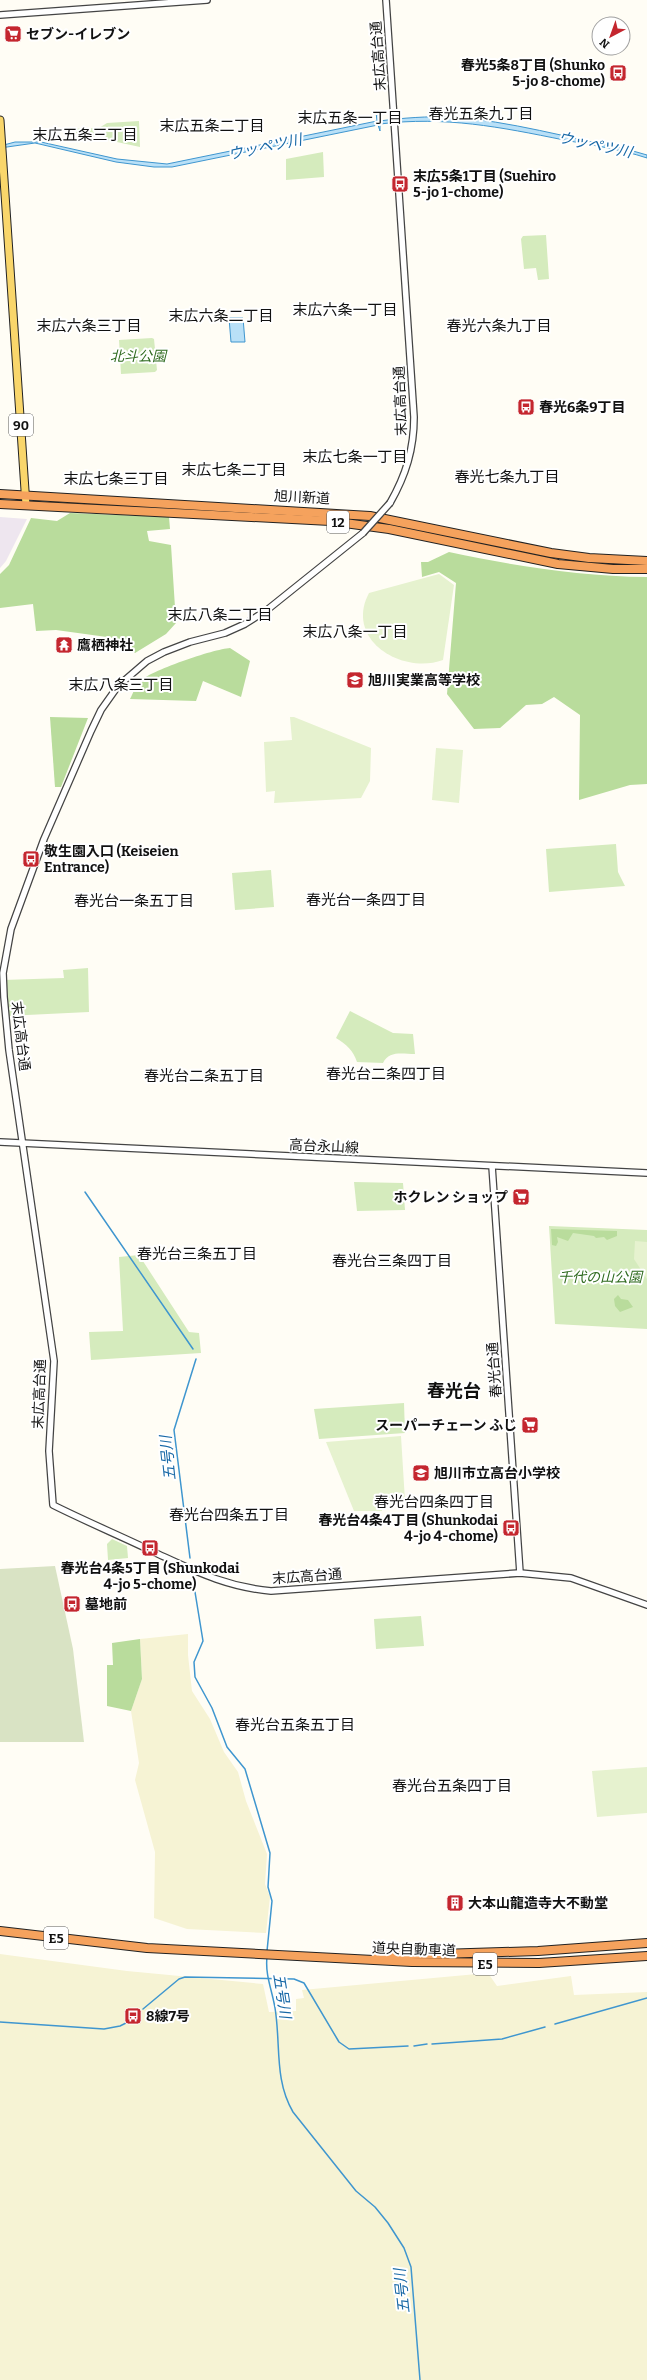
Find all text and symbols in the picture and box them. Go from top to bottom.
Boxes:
north arrow [591,16,631,56]
street label: 末広高台通 [368,20,389,91]
supermarket icon: セブン-イレブン [3,24,23,44]
place label: セブン-イレブン [26,26,130,43]
text: N [597,35,612,51]
place label: 春光5条8丁目 (Shunko 5-jo 8-chome) [461,56,605,90]
bus stop icon: 春光5条8丁目 (Shunko 5-jo 8-chome) [608,63,628,83]
district label: 春光五条九丁目 [428,105,534,123]
district label: 末広五条一丁目 [297,109,403,127]
district label: 末広五条二丁目 [159,117,265,135]
district label: 末広五条三丁目 [32,126,138,144]
water label: ウッペツ川 [556,128,636,162]
water label: ウッペツ川 [226,130,306,164]
place label: 末広5条1丁目 (Suehiro 5-jo 1-chome) [413,167,556,201]
bus stop icon: 末広5条1丁目 (Suehiro 5-jo 1-chome) [390,174,410,194]
district label: 末広六条一丁目 [292,301,398,319]
district label: 末広六条二丁目 [168,307,274,325]
district label: 末広六条三丁目 [36,317,142,335]
district label: 春光六条九丁目 [446,317,552,335]
park label: 北斗公園 [110,348,168,365]
street label: 末広高台通 [391,366,410,436]
bus stop icon: 春光6条9丁目 [516,397,536,417]
place label: 春光6条9丁目 [539,399,626,416]
road number: 90 [9,414,33,436]
district label: 末広七条一丁目 [302,448,408,466]
district label: 末広七条二丁目 [181,461,287,479]
district label: 春光七条九丁目 [454,468,560,486]
district label: 末広七条三丁目 [63,470,169,488]
street label: 旭川新道 [274,488,330,507]
road number: 12 [327,511,349,533]
district label: 末広八条二丁目 [167,606,273,624]
district label: 末広八条一丁目 [302,623,408,641]
temple icon: 鷹栖神社 [54,635,74,655]
place label: 鷹栖神社 [77,637,133,654]
school or university icon: 旭川実業高等学校 [345,670,365,690]
place label: 旭川実業高等学校 [368,672,480,689]
district label: 末広八条三丁目 [68,676,174,694]
place label: 敬生園入口 (Keiseien Entrance) [44,842,178,876]
bus stop icon: 敬生園入口 (Keiseien Entrance) [21,849,41,869]
district label: 春光台一条四丁目 [306,891,426,909]
district label: 春光台一条五丁目 [74,892,194,910]
street label: 末広高台通 [8,1000,33,1072]
district label: 春光台二条四丁目 [326,1065,446,1083]
district label: 春光台二条五丁目 [144,1067,264,1085]
street label: 高台永山線 [289,1136,359,1157]
supermarket icon: ホクレン ショップ [511,1187,531,1207]
place label: ホクレン ショップ [393,1189,508,1206]
district label: 春光台三条五丁目 [137,1245,257,1263]
district label: 春光台三条四丁目 [332,1252,452,1270]
park label: 千代の山公園 [558,1269,644,1286]
street label: 春光台通 [484,1341,505,1398]
street label: 末広高台通 [30,1359,49,1429]
district label: 春光台 [427,1380,481,1402]
supermarket icon: スーパーチェーン ふじ [520,1415,540,1435]
place label: スーパーチェーン ふじ [375,1417,517,1434]
water label: 五号川 [156,1433,179,1481]
school or university icon: 旭川市立高台小学校 [411,1463,431,1483]
place label: 旭川市立高台小学校 [434,1465,560,1482]
district label: 春光台四条四丁目 [374,1493,494,1511]
district label: 春光台四条五丁目 [169,1506,289,1524]
place label: 春光台4条4丁目 (Shunkodai 4-jo 4-chome) [318,1511,499,1545]
bus stop icon: 春光台4条4丁目 (Shunkodai 4-jo 4-chome) [501,1518,521,1538]
bus stop icon: 春光台4条5丁目 (Shunkodai 4-jo 5-chome) [140,1538,160,1558]
place label: 春光台4条5丁目 (Shunkodai 4-jo 5-chome) [61,1559,240,1593]
street label: 末広高台通 [272,1566,343,1587]
bus stop icon: 墓地前 [62,1594,82,1614]
place label: 墓地前 [85,1596,127,1613]
district label: 春光台五条五丁目 [235,1716,355,1734]
district label: 春光台五条四丁目 [392,1777,512,1795]
building icon: 大本山龍造寺大不動堂 [445,1893,465,1913]
place label: 大本山龍造寺大不動堂 [468,1895,608,1912]
road number: E5 [44,1927,68,1949]
street label: 道央自動車道 [372,1940,456,1959]
road number: E5 [473,1953,497,1975]
water label: 五号川 [270,1972,295,2022]
bus stop icon: 8線7号 [123,2006,143,2026]
place label: 8線7号 [146,2008,190,2025]
water label: 五号川 [390,2266,413,2314]

